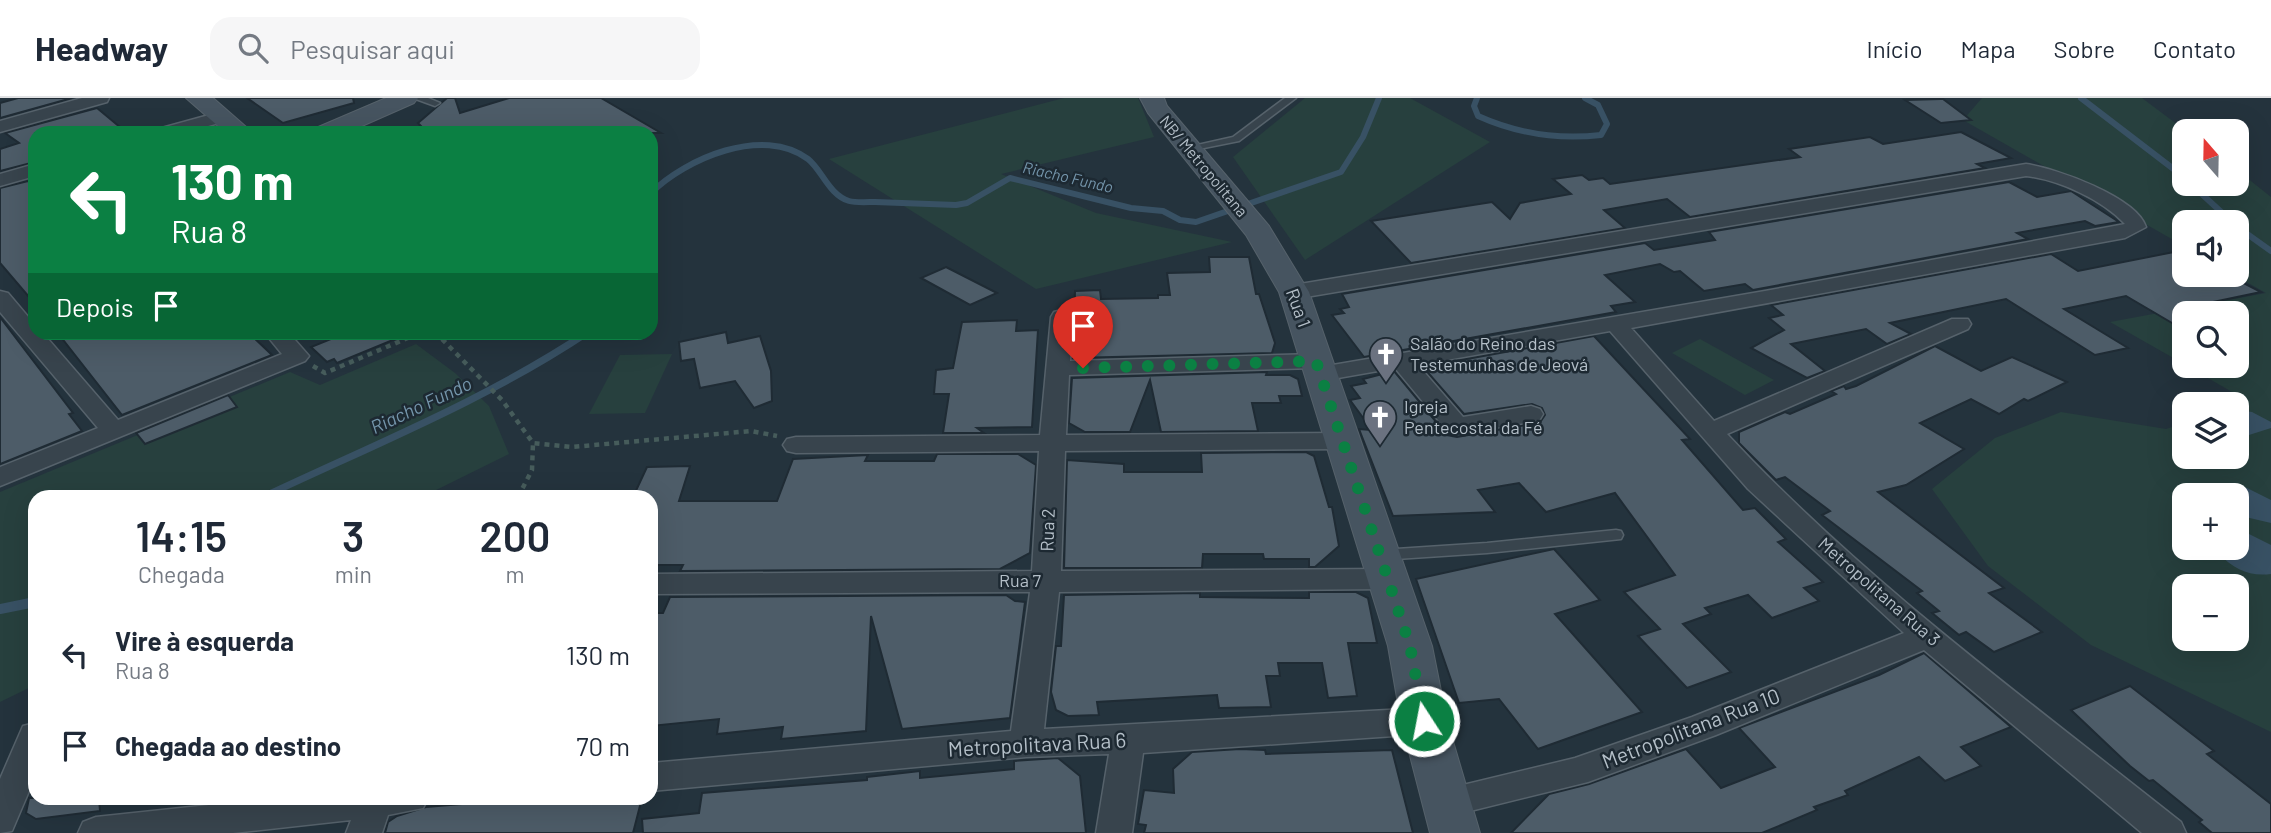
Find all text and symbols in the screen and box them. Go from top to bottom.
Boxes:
search box [210,17,700,80]
text: Headway [35,28,168,68]
icon: search [234,29,272,67]
text: Pesquisar aqui [290,33,455,64]
text: Início [1867,34,1923,63]
text: Mapa [1961,34,2015,63]
text: Sobre [2053,34,2115,63]
text: Contato [2153,34,2236,63]
street label: NB/ Metropolitana [1156,111,1252,220]
north arrow [2172,119,2249,196]
map controls [2172,119,2249,651]
text: 130 m [171,151,293,210]
icon: left [56,154,147,245]
water label: Riacho Fundo [1021,157,1115,196]
button: sound [2172,210,2249,287]
text: Rua 8 [171,211,247,249]
street label: Rua 1 [1282,285,1316,330]
icon: arrive [147,287,185,325]
text: Depois [56,291,133,322]
pin [1053,296,1113,368]
button: search [2172,301,2249,378]
icon: arrive [1064,307,1102,345]
place label: Salão do Reino das Testemunhas de Jeová [1410,332,1588,375]
church icon: Salão do Reino das Testemunhas de Jeová [1367,335,1405,384]
water label: Riacho Fundo [366,371,475,438]
button: layers [2172,392,2249,469]
place label: Igreja Pentecostal da Fé [1404,395,1542,438]
church icon: Igreja Pentecostal da Fé [1361,398,1399,447]
button: + [2172,483,2249,560]
street label: Rua 2 [1035,508,1059,552]
text: 14:15 [136,510,227,560]
text: 3 [342,510,364,560]
text: 200 [480,510,550,560]
street label: Metropolitana Rua 3 [1814,532,1945,650]
text: Chegada [138,560,225,588]
text: min [335,560,372,588]
text: m [505,560,524,588]
street label: Rua 7 [999,569,1041,591]
button: − [2172,574,2249,651]
text: Vire à esquerda [115,625,294,656]
icon: left [56,636,94,674]
text: 130 m [566,639,630,670]
text: Rua 8 [115,656,170,684]
street label: Metropolitana Rua 10 [1598,682,1783,773]
position arrow [1387,684,1461,758]
street label: Metropolitava Rua 6 [947,726,1127,761]
icon: arrive [56,727,94,765]
text: Chegada ao destino [115,730,341,761]
text: 70 m [576,730,630,761]

